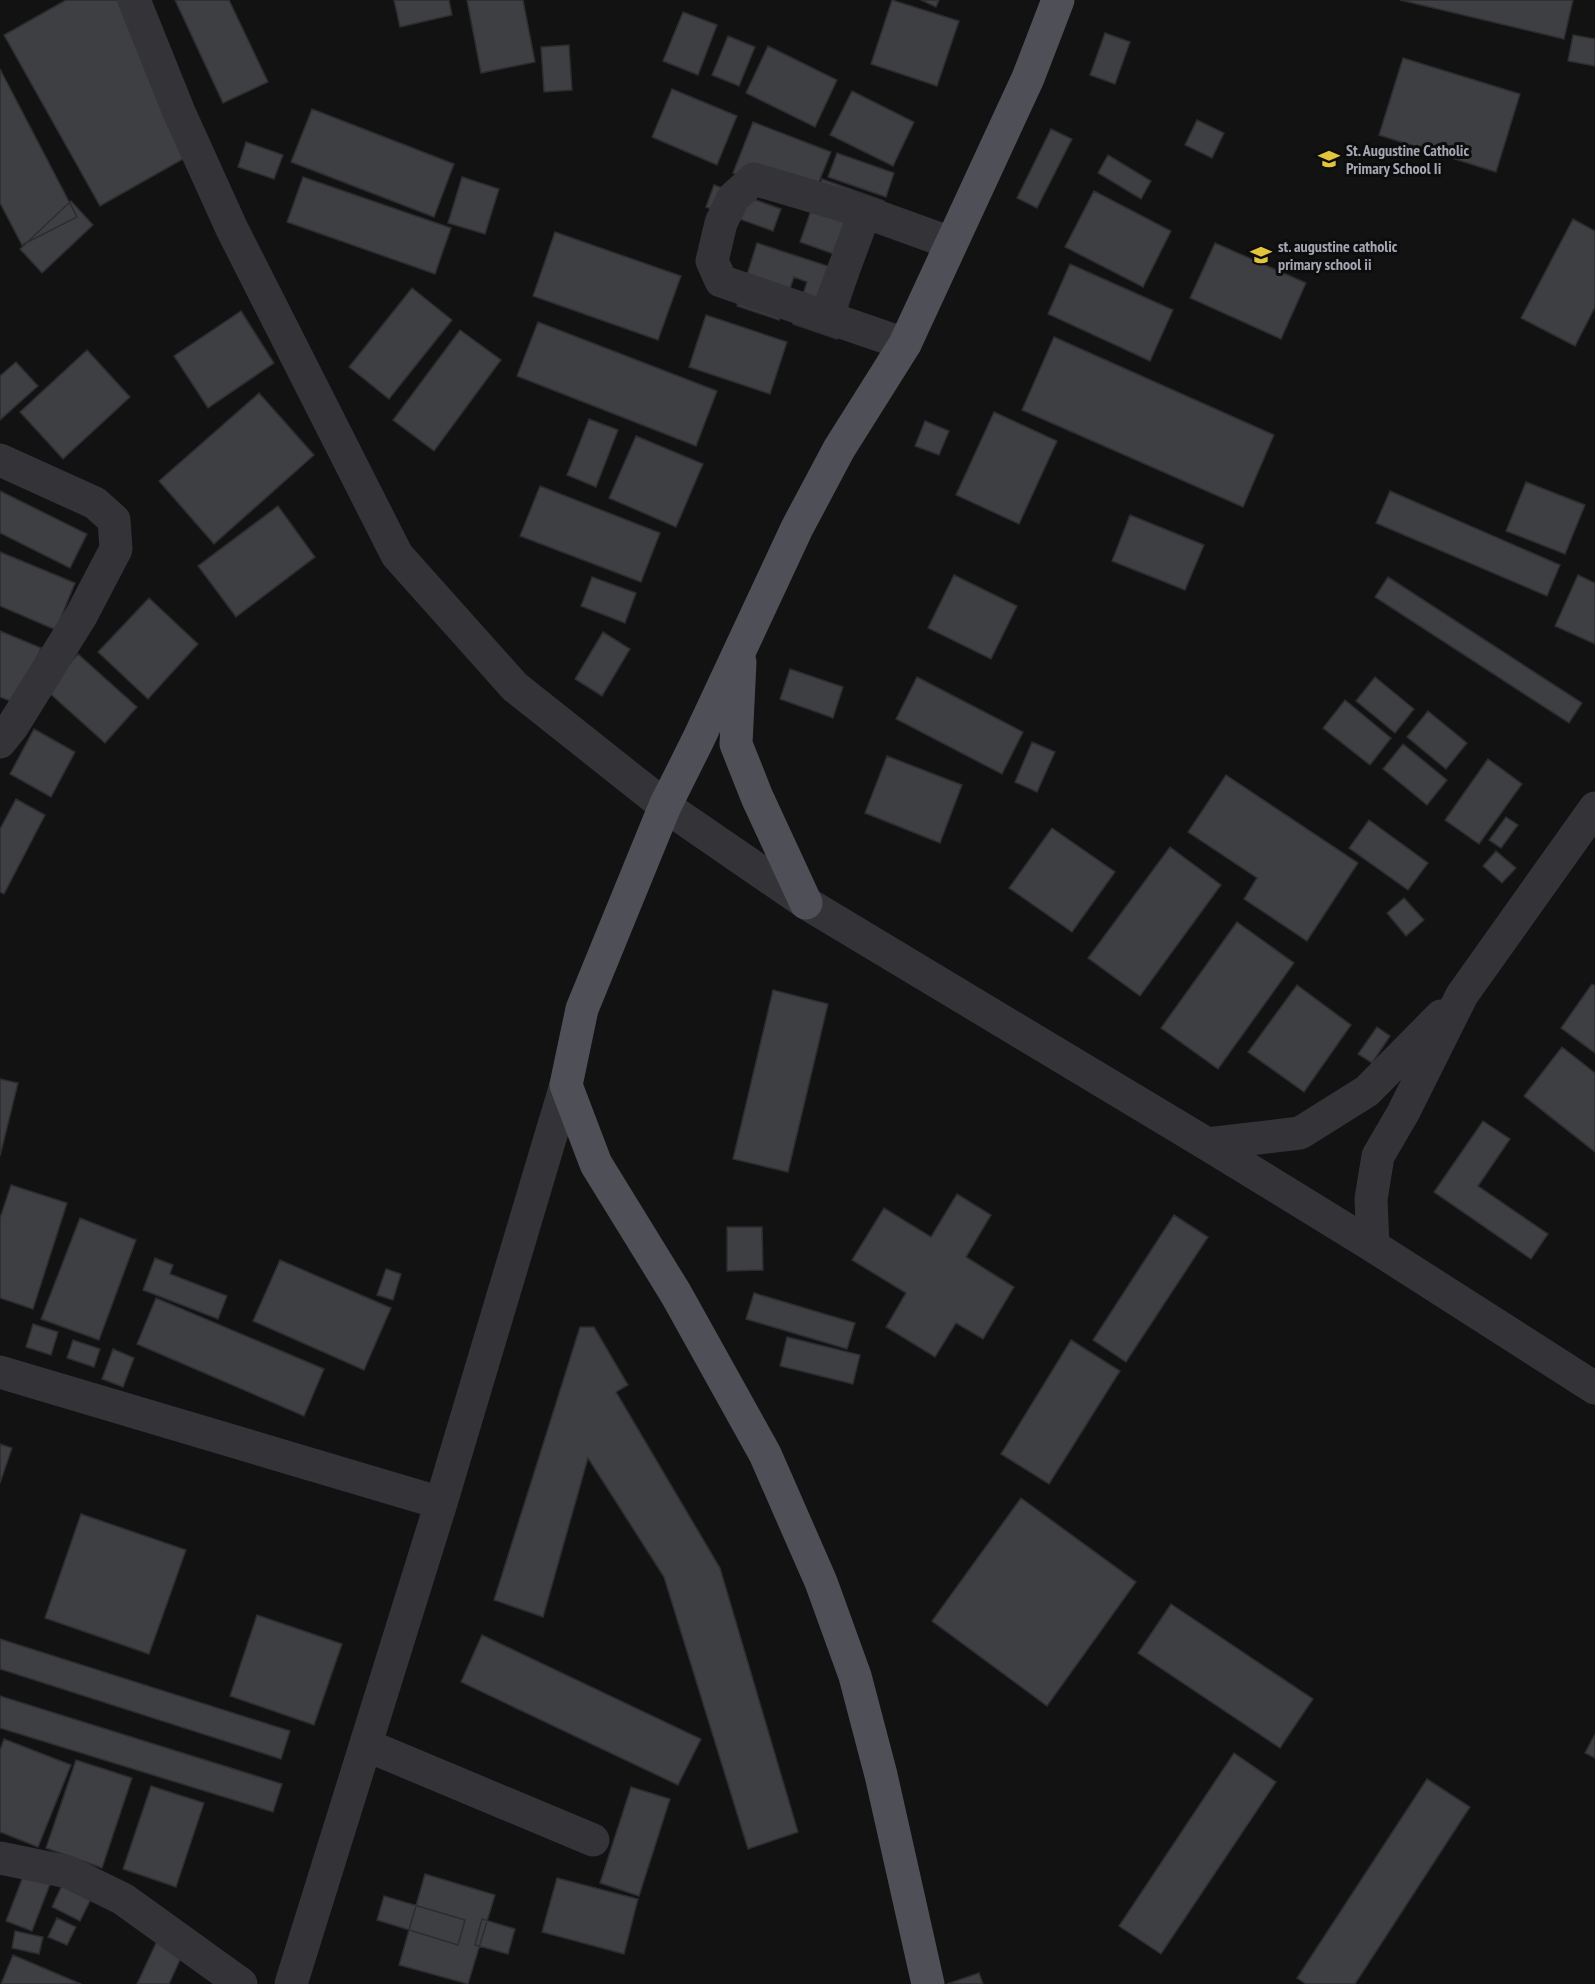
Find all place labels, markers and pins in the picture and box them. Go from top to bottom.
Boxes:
place label: St. Augustine Catholic Primary School Ii [1346,140,1469,178]
school or university icon: St. Augustine Catholic Primary School Ii [1317,147,1341,171]
place label: st. augustine catholic primary school ii [1278,236,1398,274]
school or university icon: st. augustine catholic primary school ii [1249,243,1273,267]

